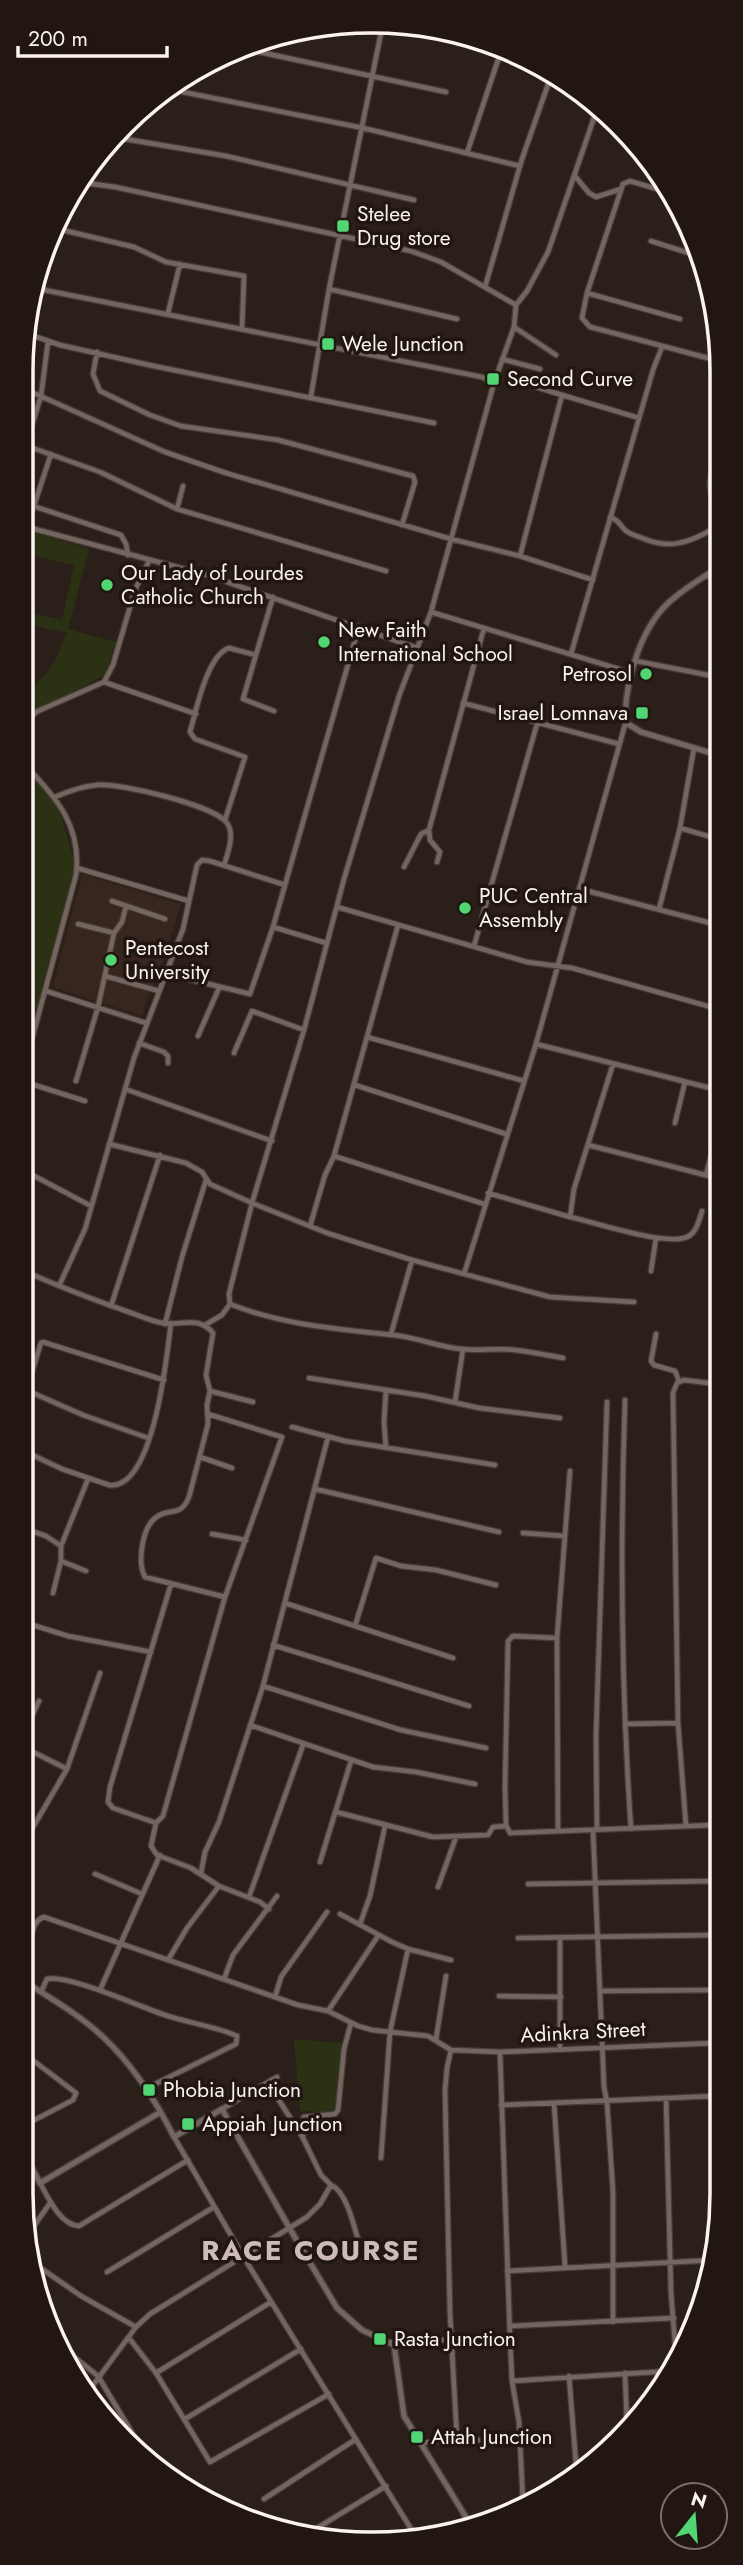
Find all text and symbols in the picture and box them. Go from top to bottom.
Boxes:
scale bar [18,14,166,58]
text: 200 m [28,24,88,54]
place label: Stelee Drug store [357,199,451,253]
marker: Stelee Drug store [335,218,351,234]
place label: Wele Junction [342,329,464,359]
marker: Wele Junction [320,336,336,352]
place label: Second Curve [507,364,633,394]
marker: Second Curve [485,371,501,387]
place label: Our Lady of Lourdes Catholic Church [121,558,303,612]
marker: Our Lady of Lourdes Catholic Church [99,577,115,593]
place label: New Faith International School [338,615,513,669]
marker: New Faith International School [316,634,332,650]
place label: Petrosol [562,659,632,689]
marker: Petrosol [638,666,654,682]
place label: Israel Lomnava [497,698,628,728]
marker: Israel Lomnava [634,705,650,721]
place label: PUC Central Assembly [479,881,588,935]
marker: PUC Central Assembly [457,900,473,916]
place label: Pentecost University [125,933,211,987]
marker: Pentecost University [103,952,119,968]
street label: Adinkra Street [520,2014,646,2050]
place label: Phobia Junction [163,2075,301,2105]
marker: Phobia Junction [141,2082,157,2098]
place label: Appiah Junction [202,2109,343,2139]
marker: Appiah Junction [180,2116,196,2132]
district label: RACE COURSE [201,2230,421,2271]
place label: Rasta Junction [394,2324,516,2354]
marker: Rasta Junction [372,2331,388,2347]
place label: Attah Junction [431,2422,553,2452]
marker: Attah Junction [409,2429,425,2445]
north arrow [659,2481,729,2551]
text: N [688,2485,710,2515]

